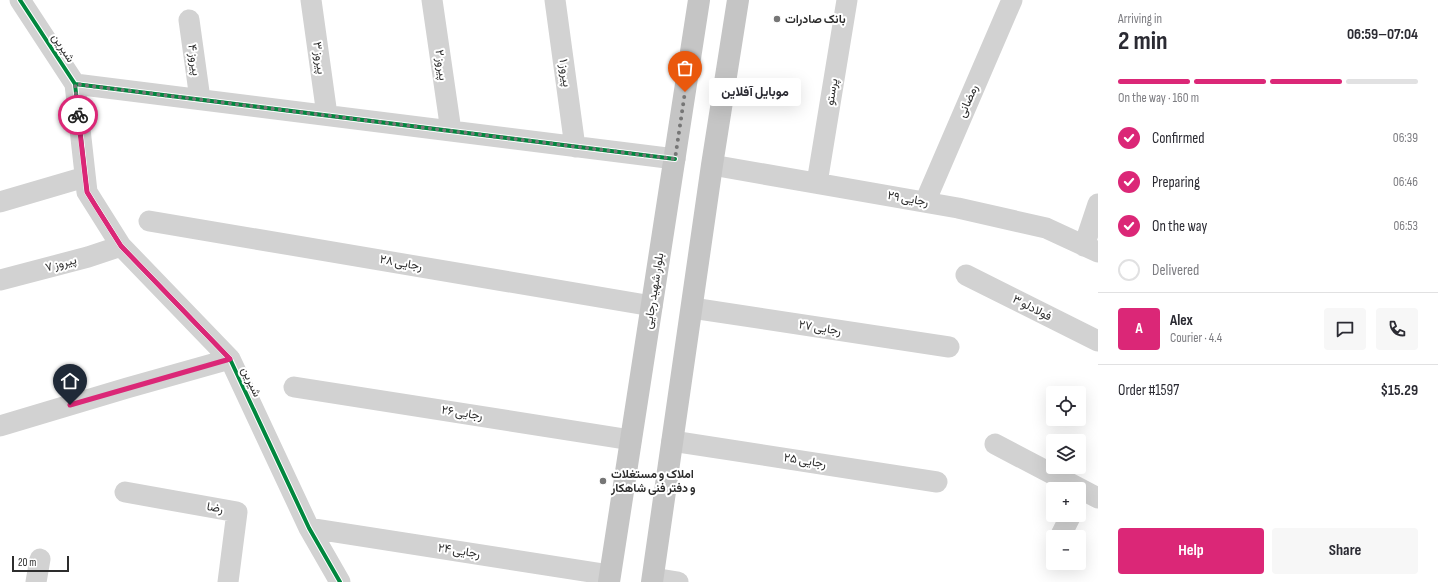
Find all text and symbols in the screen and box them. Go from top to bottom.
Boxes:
text: Arriving in [1118,11,1162,27]
place label: بانک صادرات [785,12,846,27]
marker: بانک صادرات [772,14,782,24]
text: 06:59–07:04 [1347,25,1418,44]
text: 2 min [1118,26,1168,57]
street label: شیرین [48,31,78,65]
street label: پیروز ۳ [309,41,329,75]
street label: پیروز ۴ [184,43,204,77]
street label: پیروز ۲ [431,49,451,81]
pin [668,51,702,92]
icon: bag [674,57,696,79]
street label: پیروز ۱ [556,58,574,88]
callout: موبایل آفلاین [709,78,801,106]
street label: پرستو [822,78,842,106]
street label: رمضانی [954,82,982,120]
text: موبایل آفلاین [721,84,789,100]
text: On the way · 160 m [1118,90,1199,106]
courier [58,95,98,135]
icon: bike [67,104,89,126]
icon: check [1118,127,1140,149]
text: Confirmed [1152,129,1205,148]
text: 06:39 [1393,130,1418,146]
icon: check [1118,171,1140,193]
text: Preparing [1152,173,1200,192]
text: 06:46 [1393,174,1418,190]
street label: رجایی ۲۹ [886,188,930,210]
icon: check [1118,215,1140,237]
text: On the way [1152,217,1207,236]
text: 06:53 [1393,218,1418,234]
street label: رجایی ۲۸ [379,252,423,274]
street label: بلوار شهید رجایی [641,252,667,330]
street label: پیروز ۷ [44,253,78,275]
text: Delivered [1152,261,1199,280]
street label: فولادلو ۳ [1010,292,1054,324]
button: chat [1324,308,1366,350]
button: phone [1376,308,1418,350]
text: Alex [1170,311,1193,330]
street label: رجایی ۲۷ [798,317,842,339]
text: A [1135,319,1143,338]
text: Courier · 4.4 [1170,330,1222,346]
pin [53,364,87,405]
street label: شیرین [238,364,264,400]
icon: home [59,370,81,392]
text: Order #1597 [1118,381,1179,400]
text: $15.29 [1380,381,1418,400]
map controls [1046,386,1086,570]
button: locate [1046,386,1086,426]
street label: رجایی ۲۶ [440,402,484,424]
button: layers [1046,434,1086,474]
street label: رجایی ۲۵ [783,450,827,472]
place label: املاک و مستغلات و دفتر فنی شاهکار [610,467,696,496]
marker: املاک و مستغلات و دفتر فنی شاهکار [598,476,608,486]
button: + [1046,482,1086,522]
street label: رضا [206,499,224,517]
button: Help [1118,528,1264,574]
button: Share [1272,528,1418,574]
button: − [1046,530,1086,570]
street label: رجایی ۲۴ [437,540,481,562]
scale bar [12,554,69,573]
text: 20 m [18,556,36,569]

